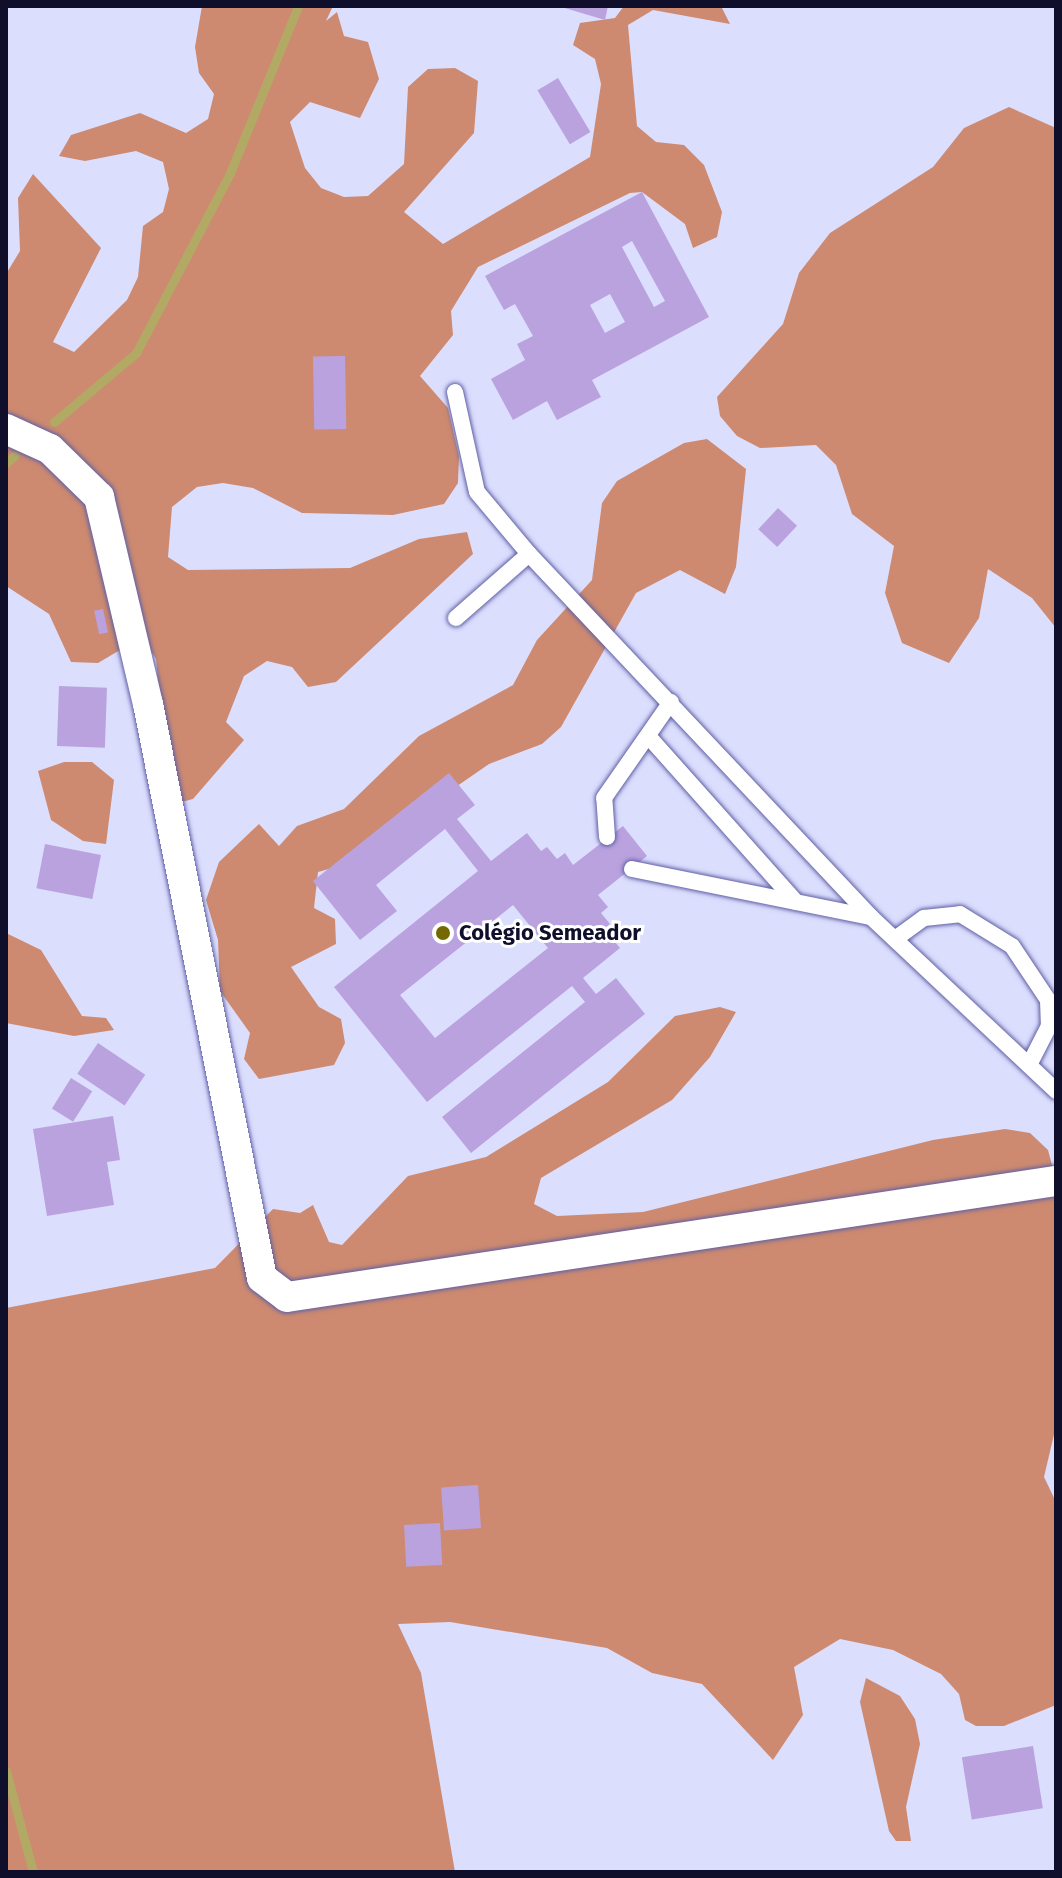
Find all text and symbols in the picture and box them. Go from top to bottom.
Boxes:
place label: Colégio Semeador [459,920,641,946]
marker: Colégio Semeador [434,924,452,942]

